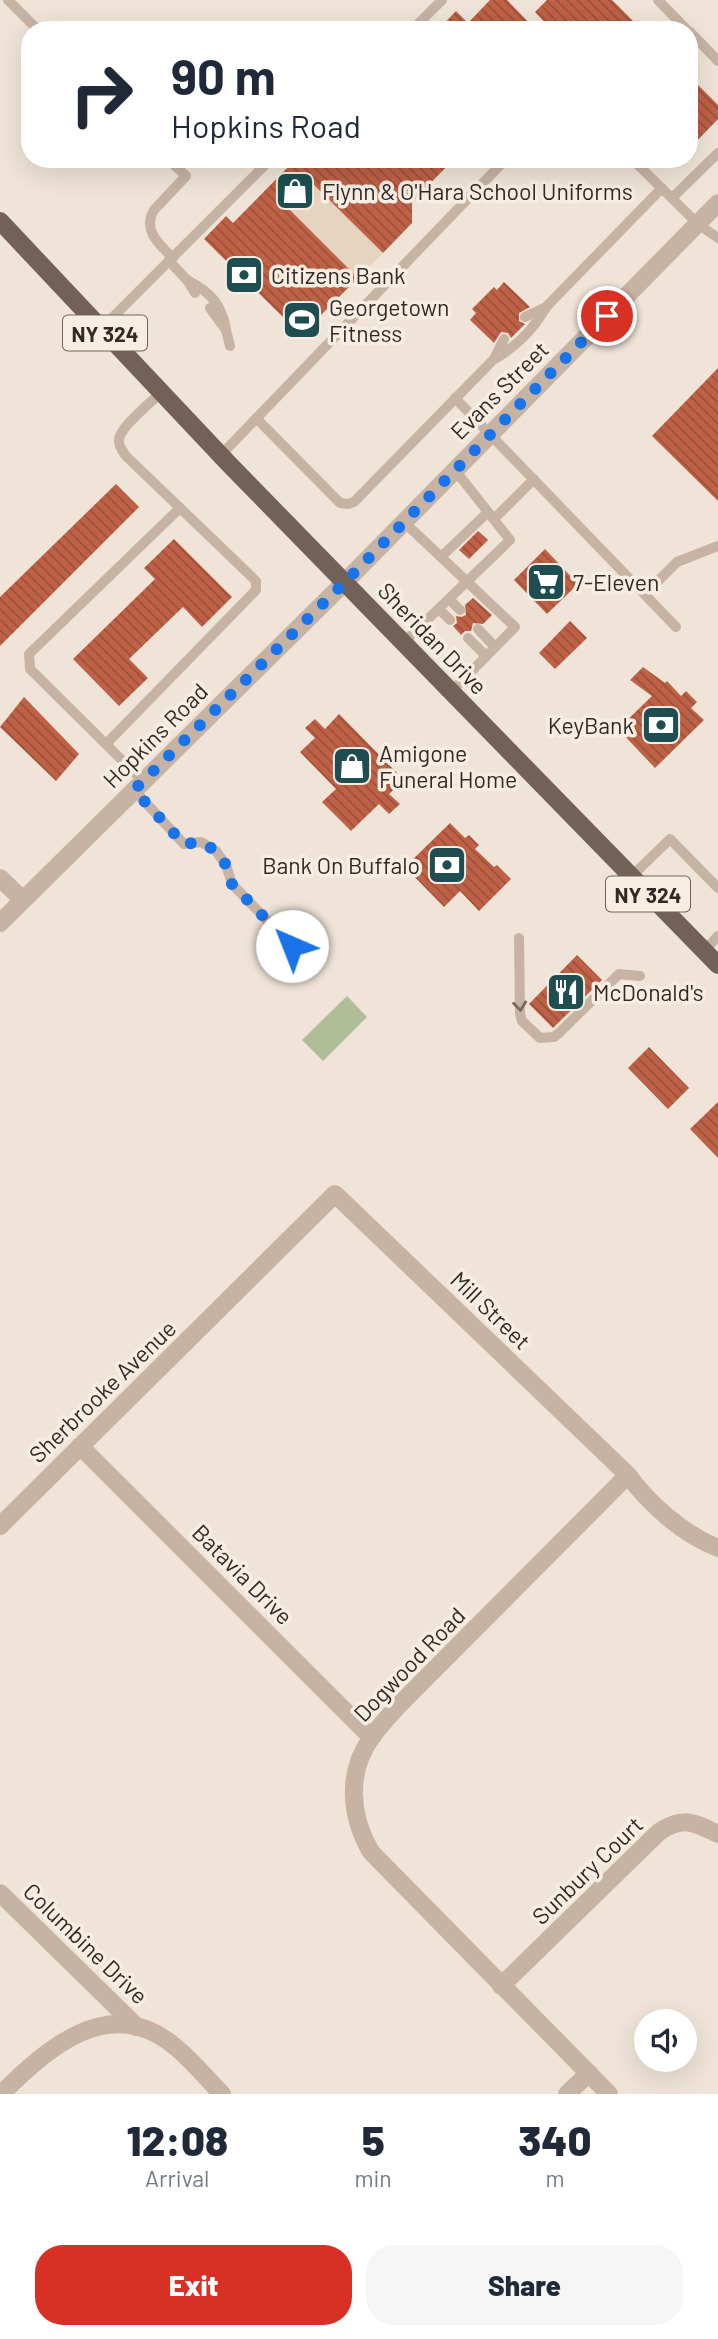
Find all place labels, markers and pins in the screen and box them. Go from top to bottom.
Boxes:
shop icon: Flynn & O'Hara School Uniforms [274,170,316,212]
place label: Flynn & O'Hara School Uniforms [322,177,633,205]
bank icon: Citizens Bank [223,254,265,296]
place label: Citizens Bank [271,261,406,289]
pin [577,286,637,346]
place label: Georgetown Fitness [329,293,449,347]
sports icon: Georgetown Fitness [281,299,323,341]
supermarket icon: 7-Eleven [525,561,567,603]
place label: 7-Eleven [573,568,659,596]
bank icon: KeyBank [640,704,682,746]
place label: KeyBank [548,711,634,739]
place label: Amigone Funeral Home [379,739,517,793]
shop icon: Amigone Funeral Home [331,745,373,787]
bank icon: Bank On Buffalo [426,844,468,886]
place label: Bank On Buffalo [262,851,420,879]
restaurant icon: McDonald's [545,971,587,1013]
place label: McDonald's [593,978,704,1006]

